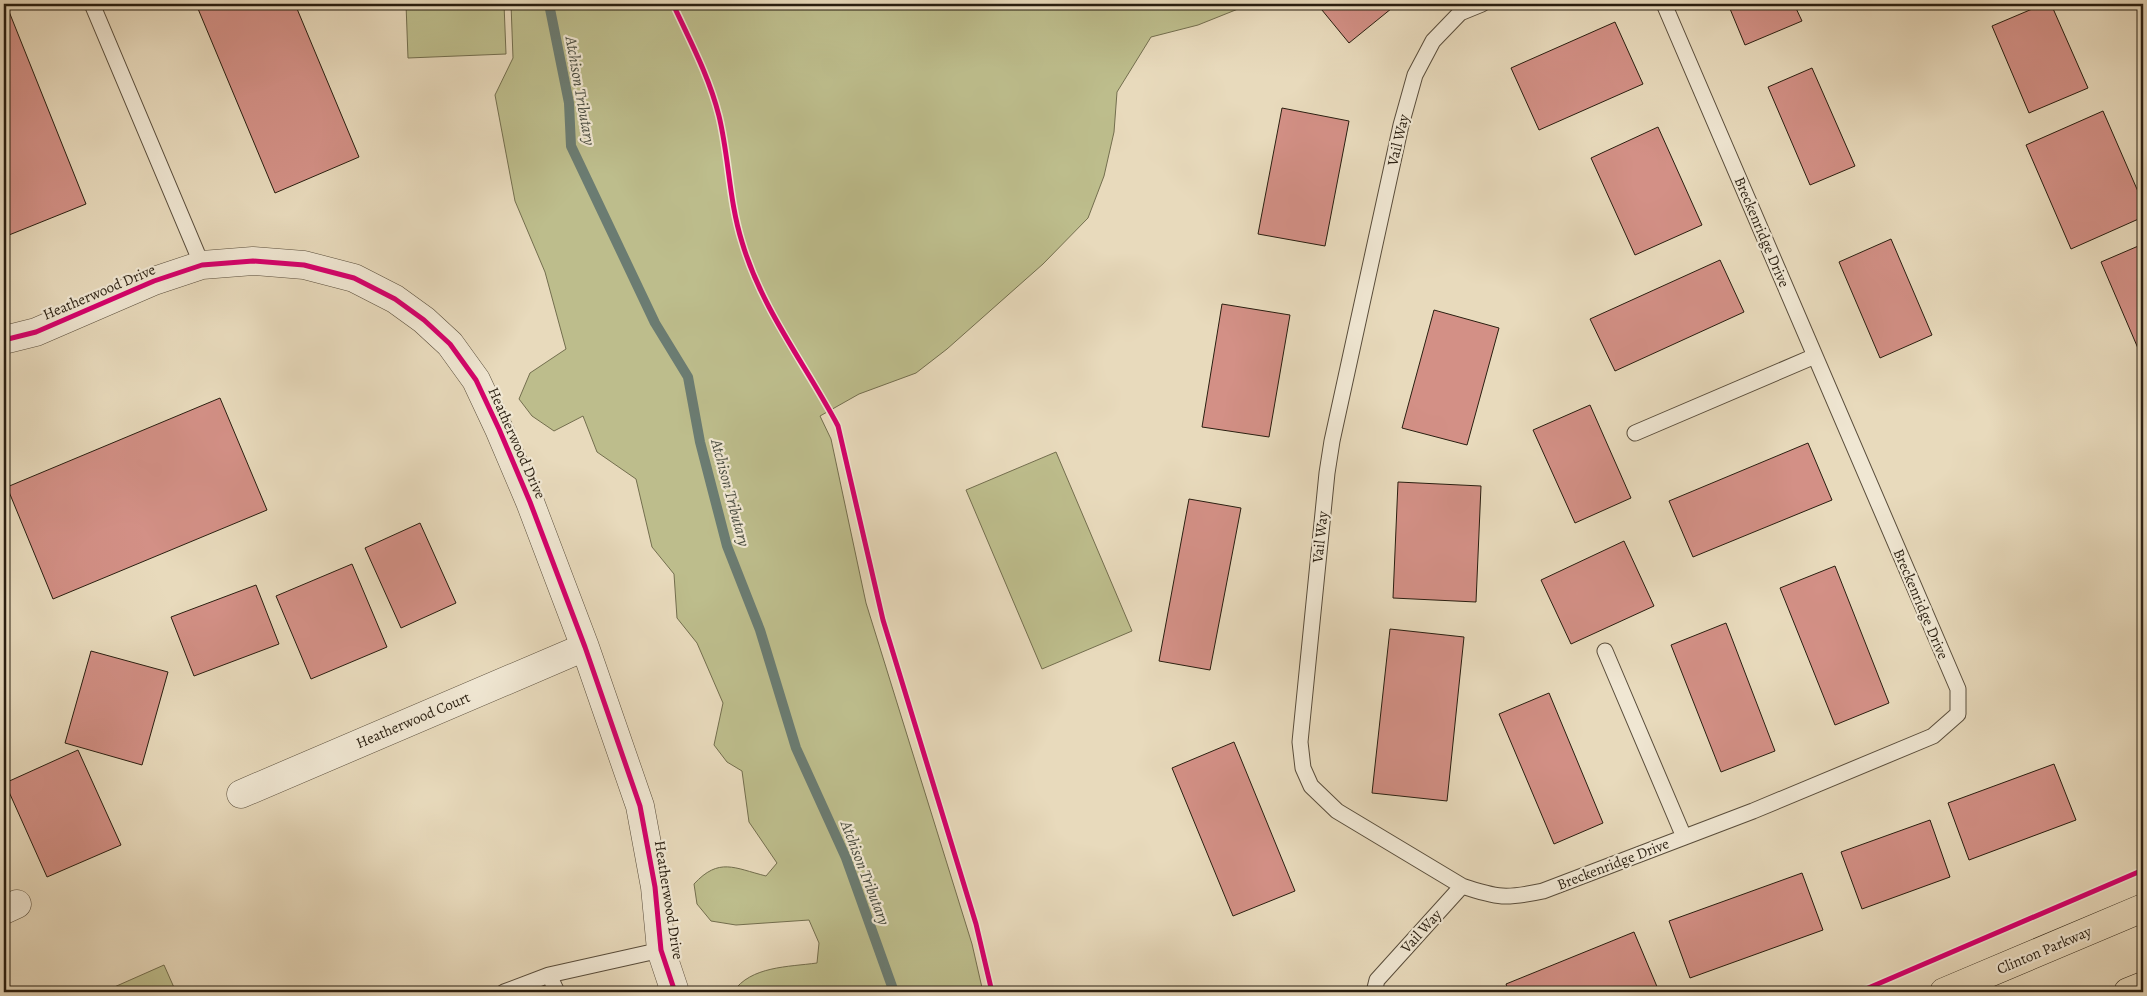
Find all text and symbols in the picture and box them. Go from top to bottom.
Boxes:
water label: Atchison Tributary [559,34,600,147]
street label: Vail Way [1382,112,1414,169]
street label: Breckenridge Drive [1730,174,1794,291]
street label: Heatherwood Drive [40,259,159,325]
street label: Heatherwood Drive [483,384,551,502]
water label: Atchison Tributary [705,436,755,549]
street label: Vail Way [1307,510,1333,565]
street label: Breckenridge Drive [1889,546,1953,663]
street label: Heatherwood Court [353,687,473,753]
water label: Atchison Tributary [835,817,895,928]
street label: Breckenridge Drive [1554,833,1672,895]
street label: Heatherwood Drive [650,839,688,961]
street label: Vail Way [1396,905,1446,958]
street label: Clinton Parkway [1994,921,2095,979]

